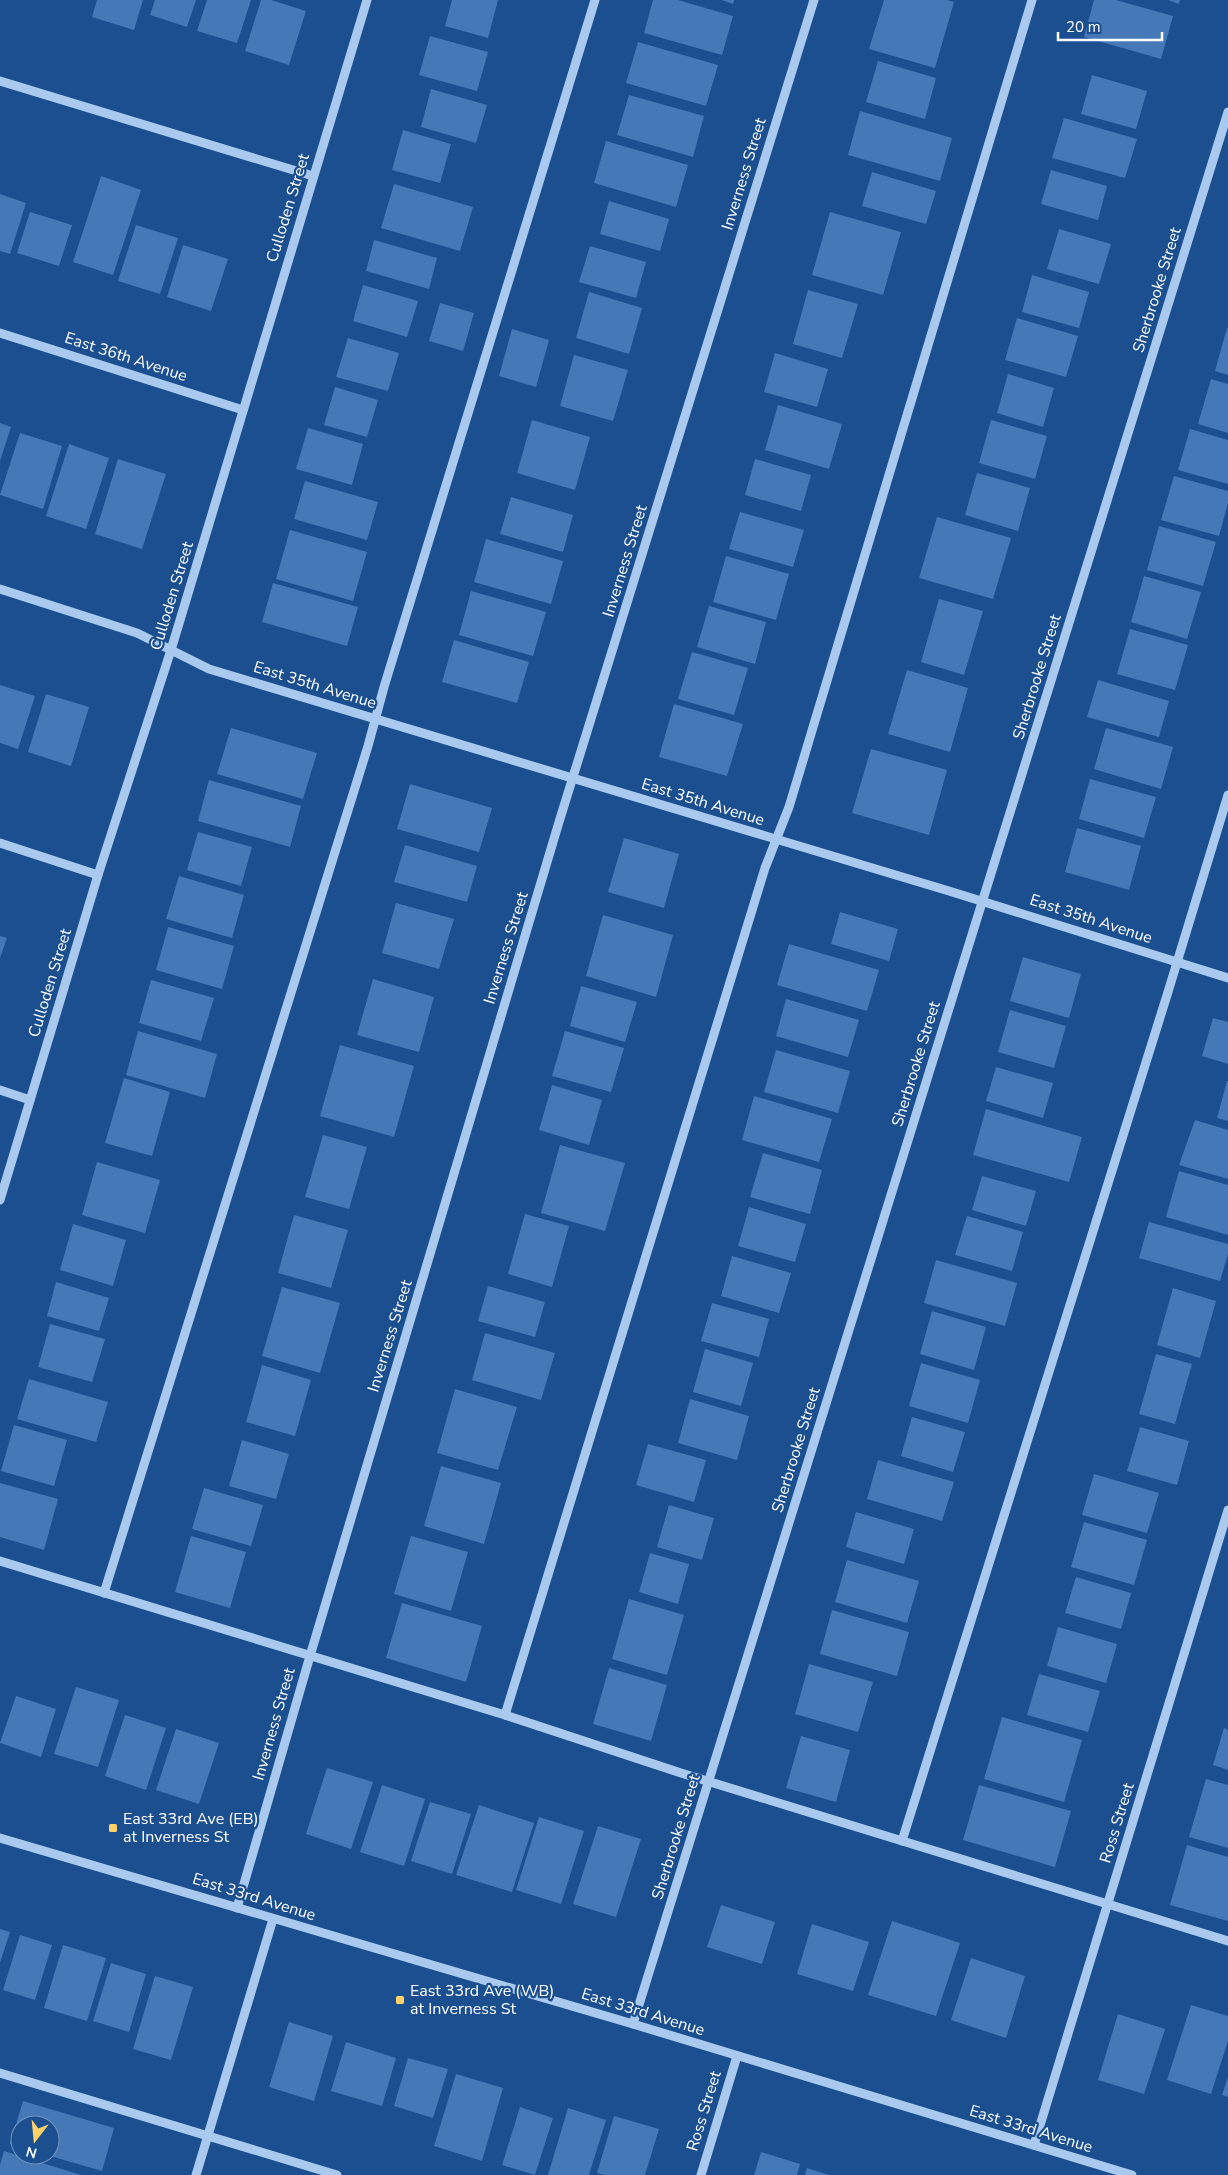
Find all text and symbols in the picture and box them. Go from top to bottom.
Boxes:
scale bar [1058,10,1162,42]
text: 20 m [1066,17,1101,37]
street label: Inverness Street [716,115,772,233]
street label: Culloden Street [261,151,315,265]
street label: Sherbrooke Street [1127,224,1187,355]
street label: East 36th Avenue [62,327,190,387]
street label: Inverness Street [597,502,653,620]
street label: Culloden Street [145,539,199,653]
street label: Sherbrooke Street [1007,611,1067,742]
street label: East 35th Avenue [251,656,379,714]
street label: East 35th Avenue [639,773,767,831]
street label: Inverness Street [478,889,534,1007]
street label: East 35th Avenue [1027,889,1155,949]
street label: Culloden Street [23,926,77,1040]
street label: Sherbrooke Street [886,998,946,1129]
street label: Inverness Street [362,1277,418,1395]
street label: Sherbrooke Street [766,1384,826,1515]
street label: Inverness Street [247,1665,301,1783]
street label: Sherbrooke Street [646,1771,706,1902]
street label: Ross Street [1094,1780,1140,1866]
place label: East 33rd Ave (EB) at Inverness St [123,1808,259,1848]
marker: East 33rd Ave (EB) at Inverness St [107,1822,119,1834]
street label: East 33rd Avenue [190,1868,318,1926]
place label: East 33rd Ave (WB) at Inverness St [410,1980,554,2020]
street label: East 33rd Avenue [579,1983,707,2041]
marker: East 33rd Ave (WB) at Inverness St [394,1994,406,2006]
street label: Ross Street [681,2068,727,2154]
street label: East 33rd Avenue [967,2100,1095,2158]
north arrow [10,2115,60,2165]
text: N [24,2141,39,2163]

